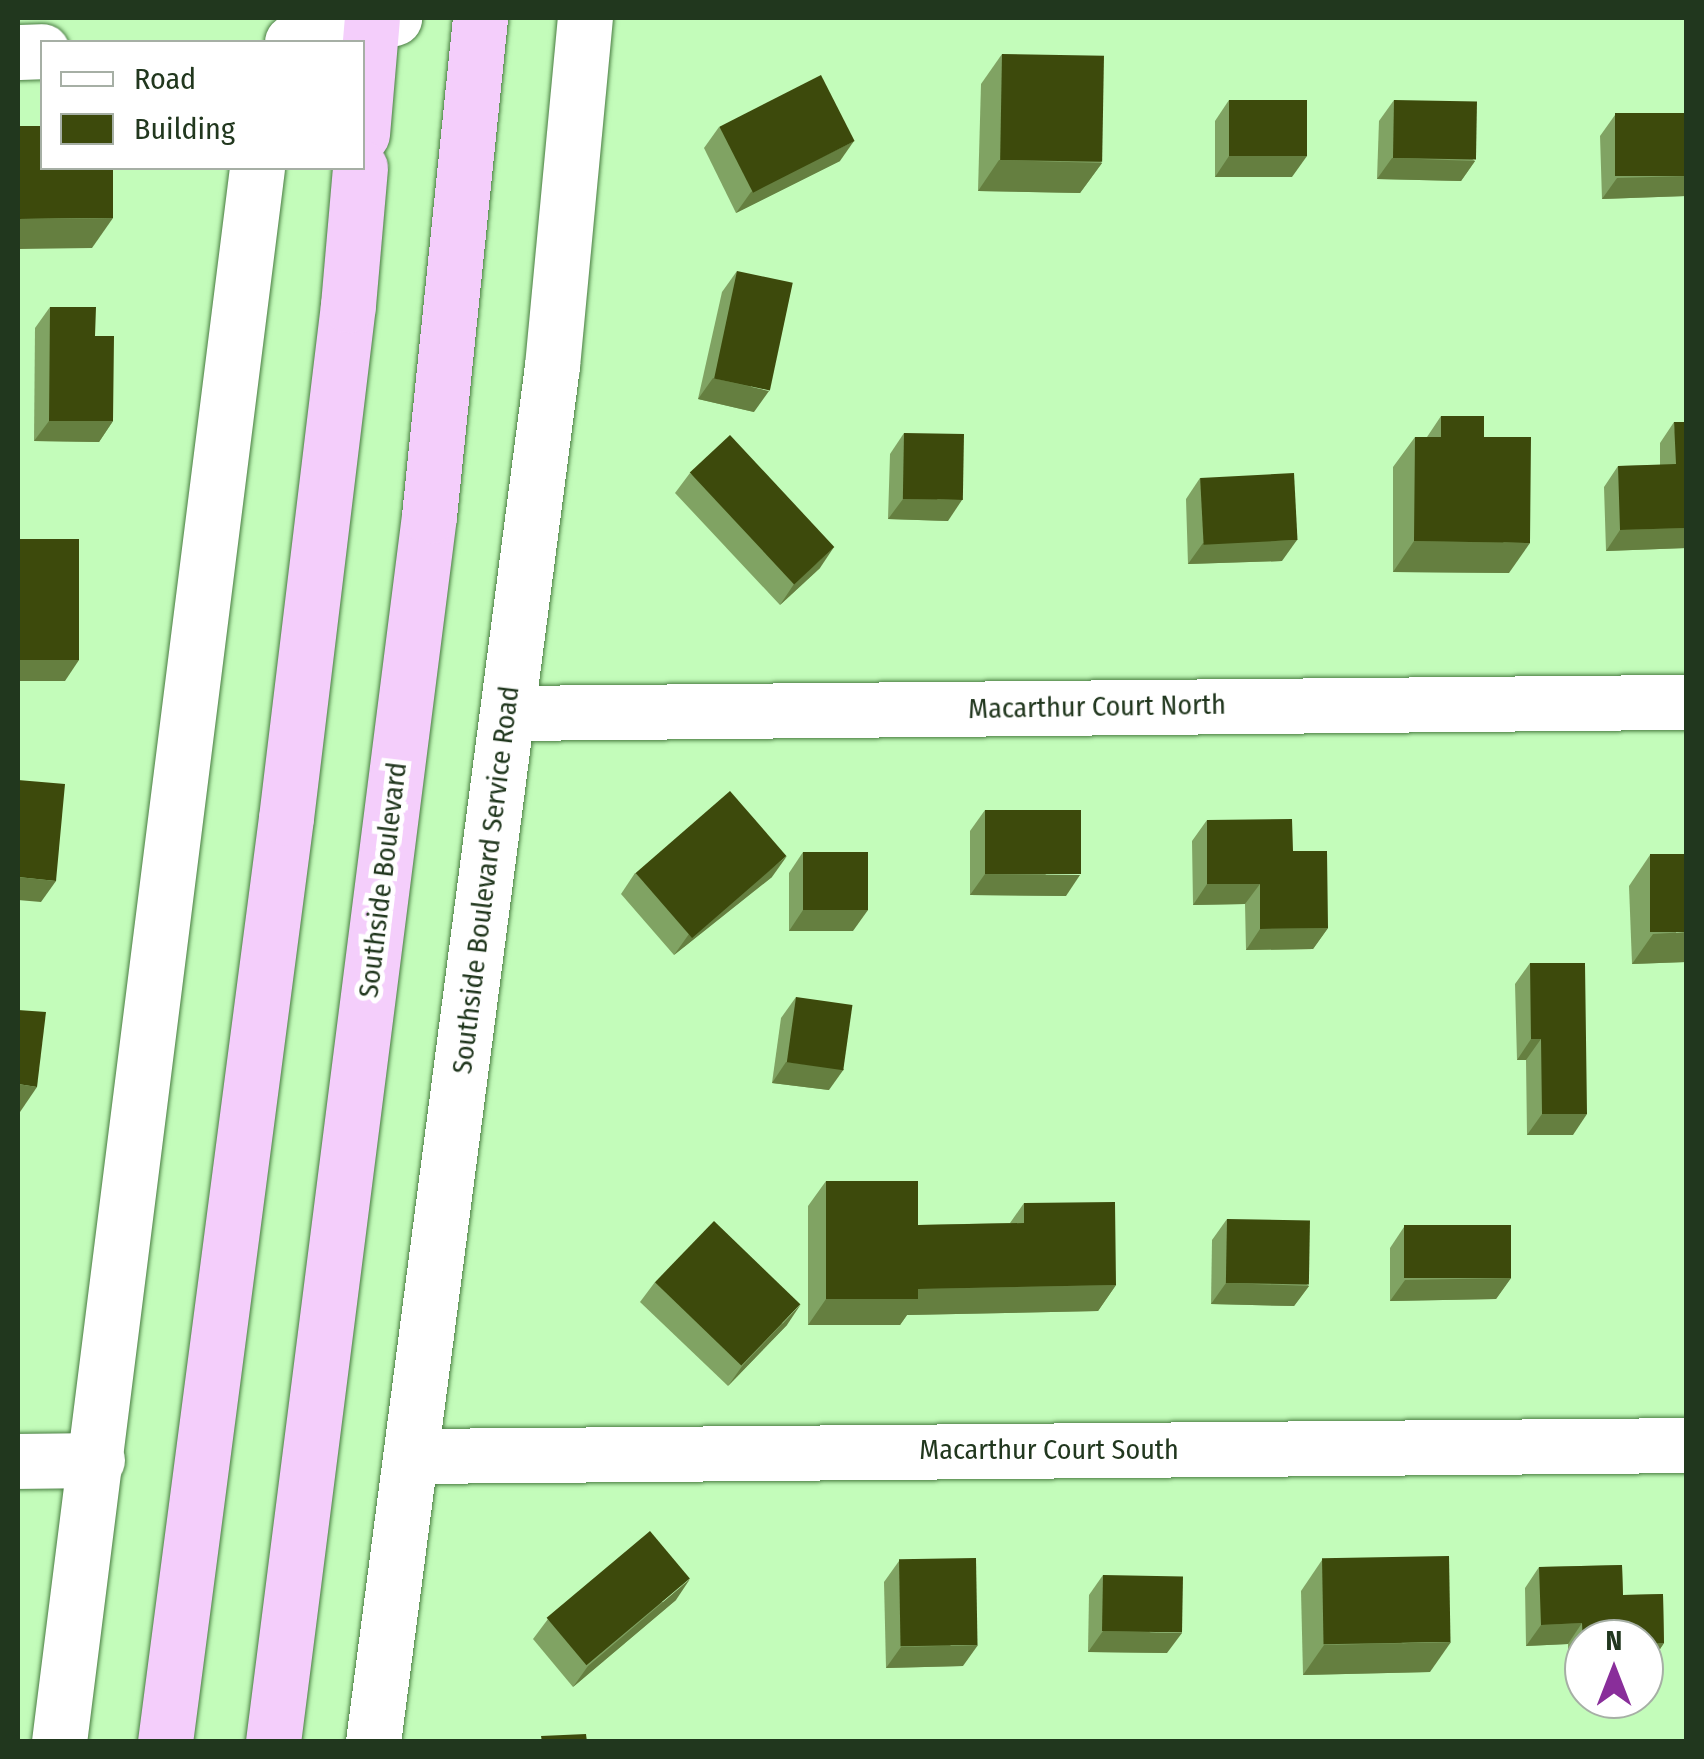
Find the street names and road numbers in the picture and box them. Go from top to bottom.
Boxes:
street label: Southside Boulevard Service Road [446,684,526,1076]
street label: Macarthur Court North [968,688,1226,726]
street label: Southside Boulevard [352,760,414,1000]
street label: Macarthur Court South [919,1433,1179,1467]

